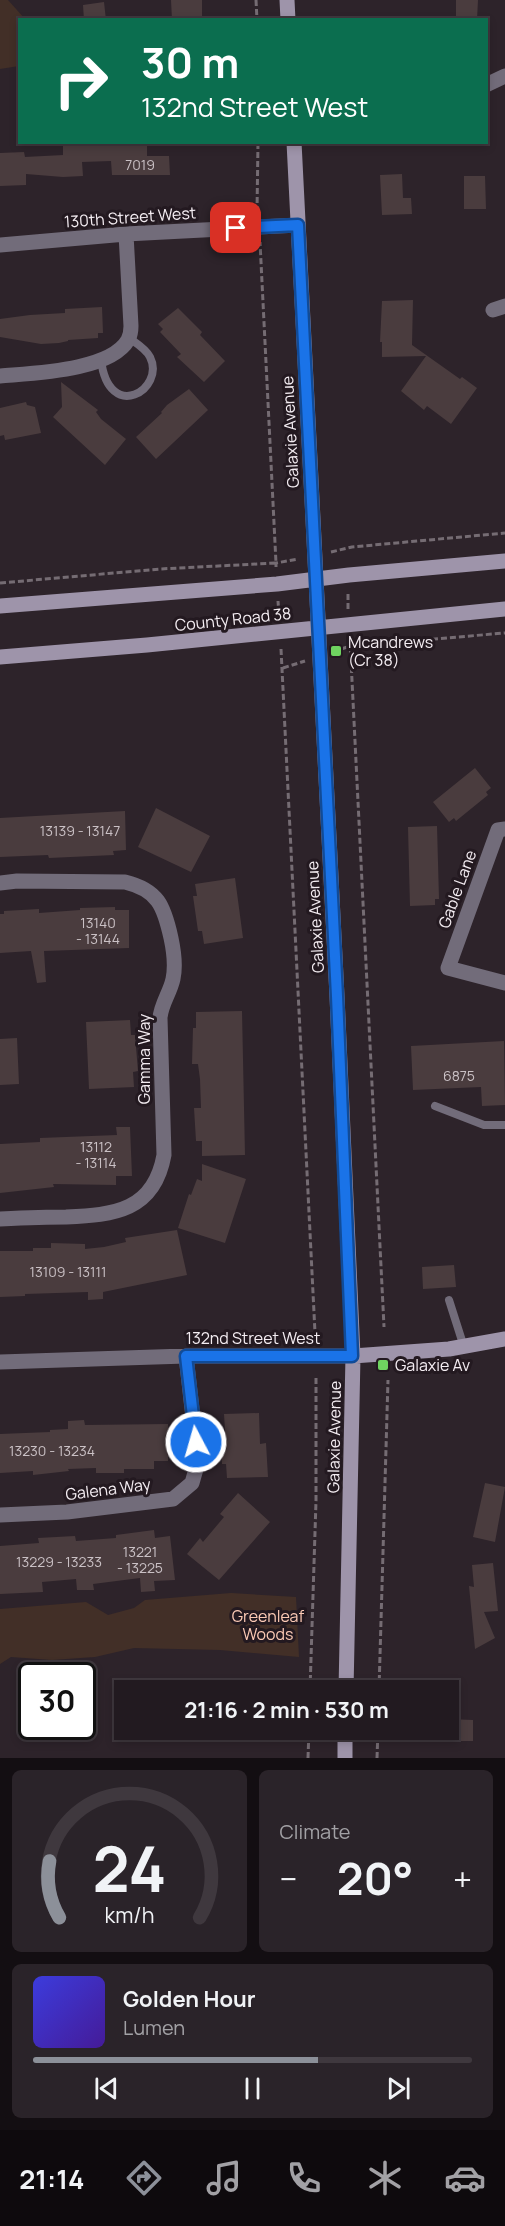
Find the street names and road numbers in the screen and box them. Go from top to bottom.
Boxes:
street label: 130th Street West [63,201,197,233]
street label: Galaxie Avenue [276,375,304,489]
street label: County Road 38 [174,602,292,636]
street label: Gable Lane [433,847,481,931]
street label: Galaxie Avenue [301,860,329,974]
street label: Gamma Way [133,1013,155,1104]
street label: 132nd Street West [186,1327,320,1349]
street label: Galaxie Avenue [322,1381,346,1493]
street label: Galena Way [64,1473,152,1505]

